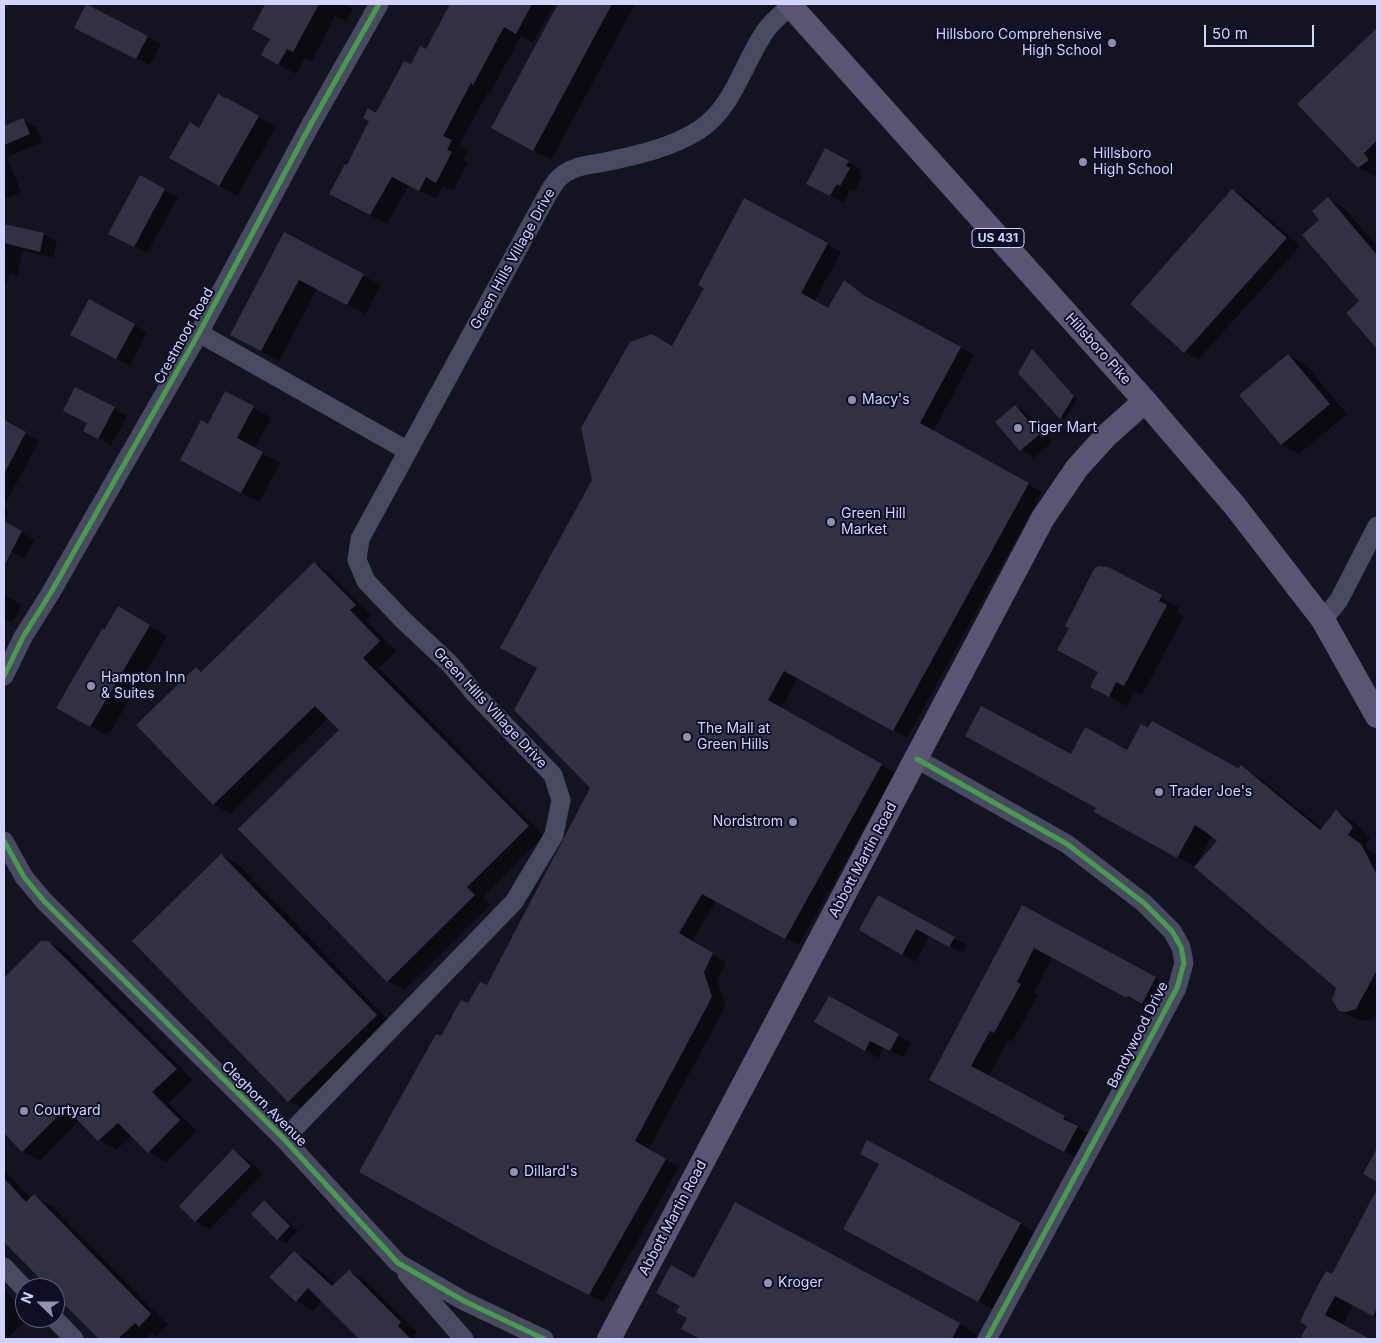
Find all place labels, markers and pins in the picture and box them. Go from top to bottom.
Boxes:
place label: Hillsboro Comprehensive High School [936,27,1102,59]
marker: Hillsboro Comprehensive High School [1106,37,1118,49]
place label: Hillsboro High School [1093,146,1173,178]
marker: Hillsboro High School [1077,156,1089,168]
place label: Macy's [862,392,910,408]
marker: Macy's [846,394,858,406]
place label: Tiger Mart [1028,420,1097,436]
marker: Tiger Mart [1012,422,1024,434]
place label: Green Hill Market [841,506,906,538]
marker: Green Hill Market [825,516,837,528]
place label: Hampton Inn & Suites [101,670,185,702]
marker: Hampton Inn & Suites [85,680,97,692]
place label: The Mall at Green Hills [697,721,770,754]
marker: The Mall at Green Hills [681,731,693,743]
place label: Trader Joe's [1169,784,1252,800]
marker: Trader Joe's [1153,786,1165,798]
place label: Nordstrom [713,814,783,830]
marker: Nordstrom [787,816,799,828]
place label: Courtyard [34,1103,101,1119]
marker: Courtyard [18,1105,30,1117]
place label: Dillard's [524,1164,577,1180]
marker: Dillard's [508,1166,520,1178]
place label: Kroger [778,1275,823,1291]
marker: Kroger [762,1277,774,1289]

